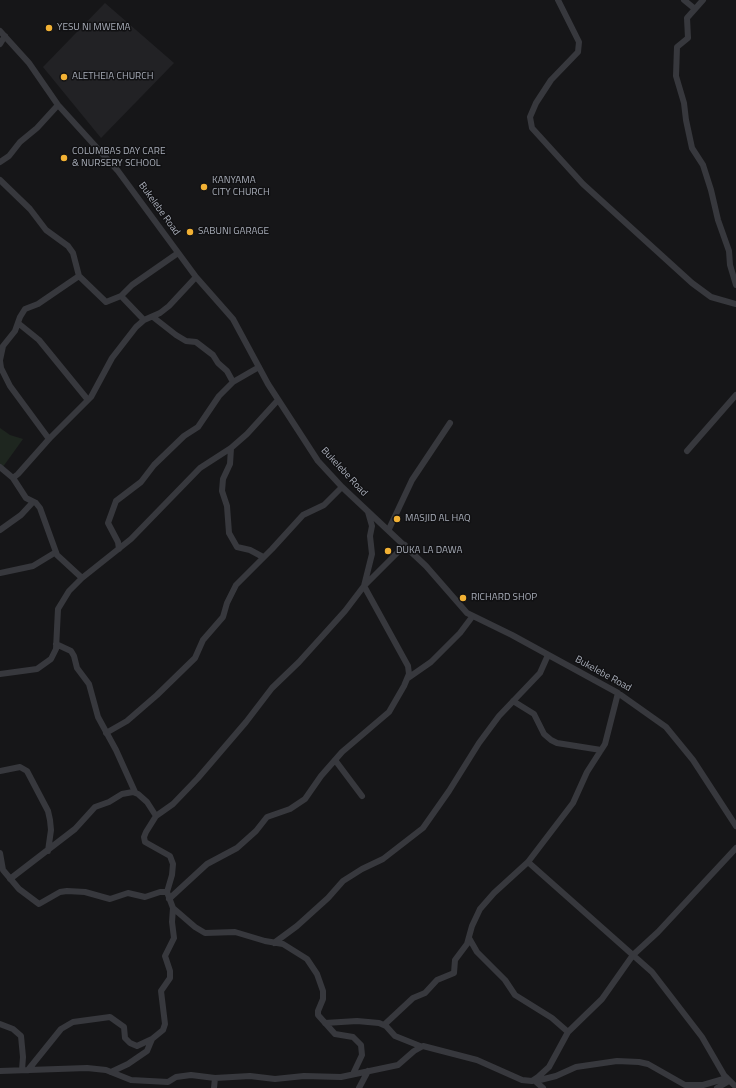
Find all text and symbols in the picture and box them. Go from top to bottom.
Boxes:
place label: YESU NI MWEMA [57,22,131,34]
marker: YESU NI MWEMA [44,23,54,33]
place label: ALETHEIA CHURCH [72,71,153,83]
marker: ALETHEIA CHURCH [59,72,69,82]
place label: COLUMBAS DAY CARE & NURSERY SCHOOL [72,146,165,170]
marker: COLUMBAS DAY CARE & NURSERY SCHOOL [59,153,69,163]
place label: KANYAMA CITY CHURCH [212,175,270,198]
street label: Bukelebe Road [136,180,182,238]
marker: KANYAMA CITY CHURCH [199,182,209,192]
place label: SABUNI GARAGE [198,226,269,238]
marker: SABUNI GARAGE [185,227,195,237]
street label: Bukelebe Road [318,445,370,499]
place label: MASJID AL HAQ [405,513,471,525]
marker: MASJID AL HAQ [392,514,402,524]
place label: DUKA LA DAWA [396,545,462,557]
marker: DUKA LA DAWA [383,546,393,556]
place label: RICHARD SHOP [471,592,537,604]
marker: RICHARD SHOP [458,593,468,603]
street label: Bukelebe Road [573,654,633,694]

